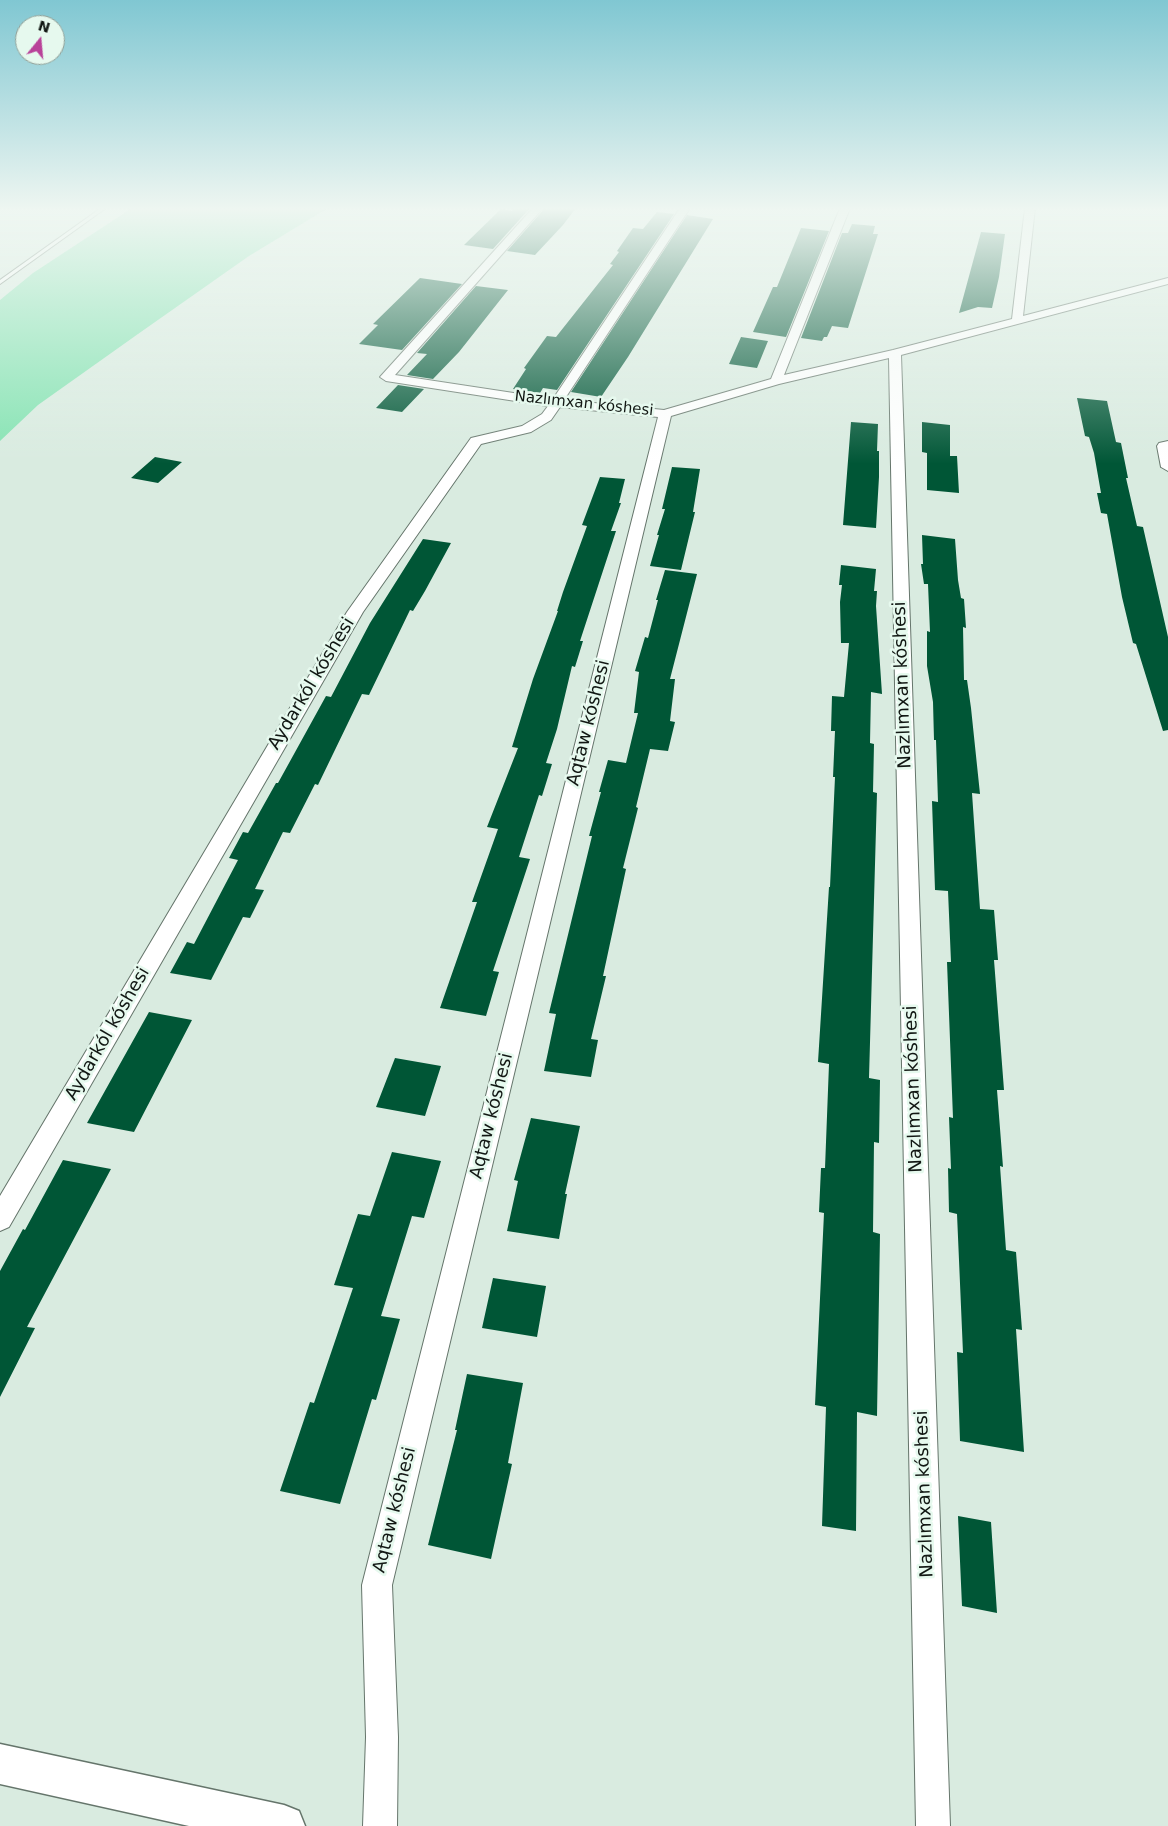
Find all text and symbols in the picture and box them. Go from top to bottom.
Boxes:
north arrow [15,15,65,65]
text: N [36,17,52,36]
street label: Nazlımxan kóshesi [514,388,654,420]
street label: Nazlımxan kóshesi [889,601,917,769]
street label: Aydarkól kóshesi [264,614,360,754]
street label: Aqtaw kóshesi [563,658,615,788]
street label: Aydarkól kóshesi [61,964,155,1104]
street label: Nazlımxan kóshesi [900,1005,928,1173]
street label: Aqtaw kóshesi [466,1051,518,1181]
street label: Nazlımxan kóshesi [911,1410,939,1578]
street label: Aqtaw kóshesi [369,1445,421,1575]

